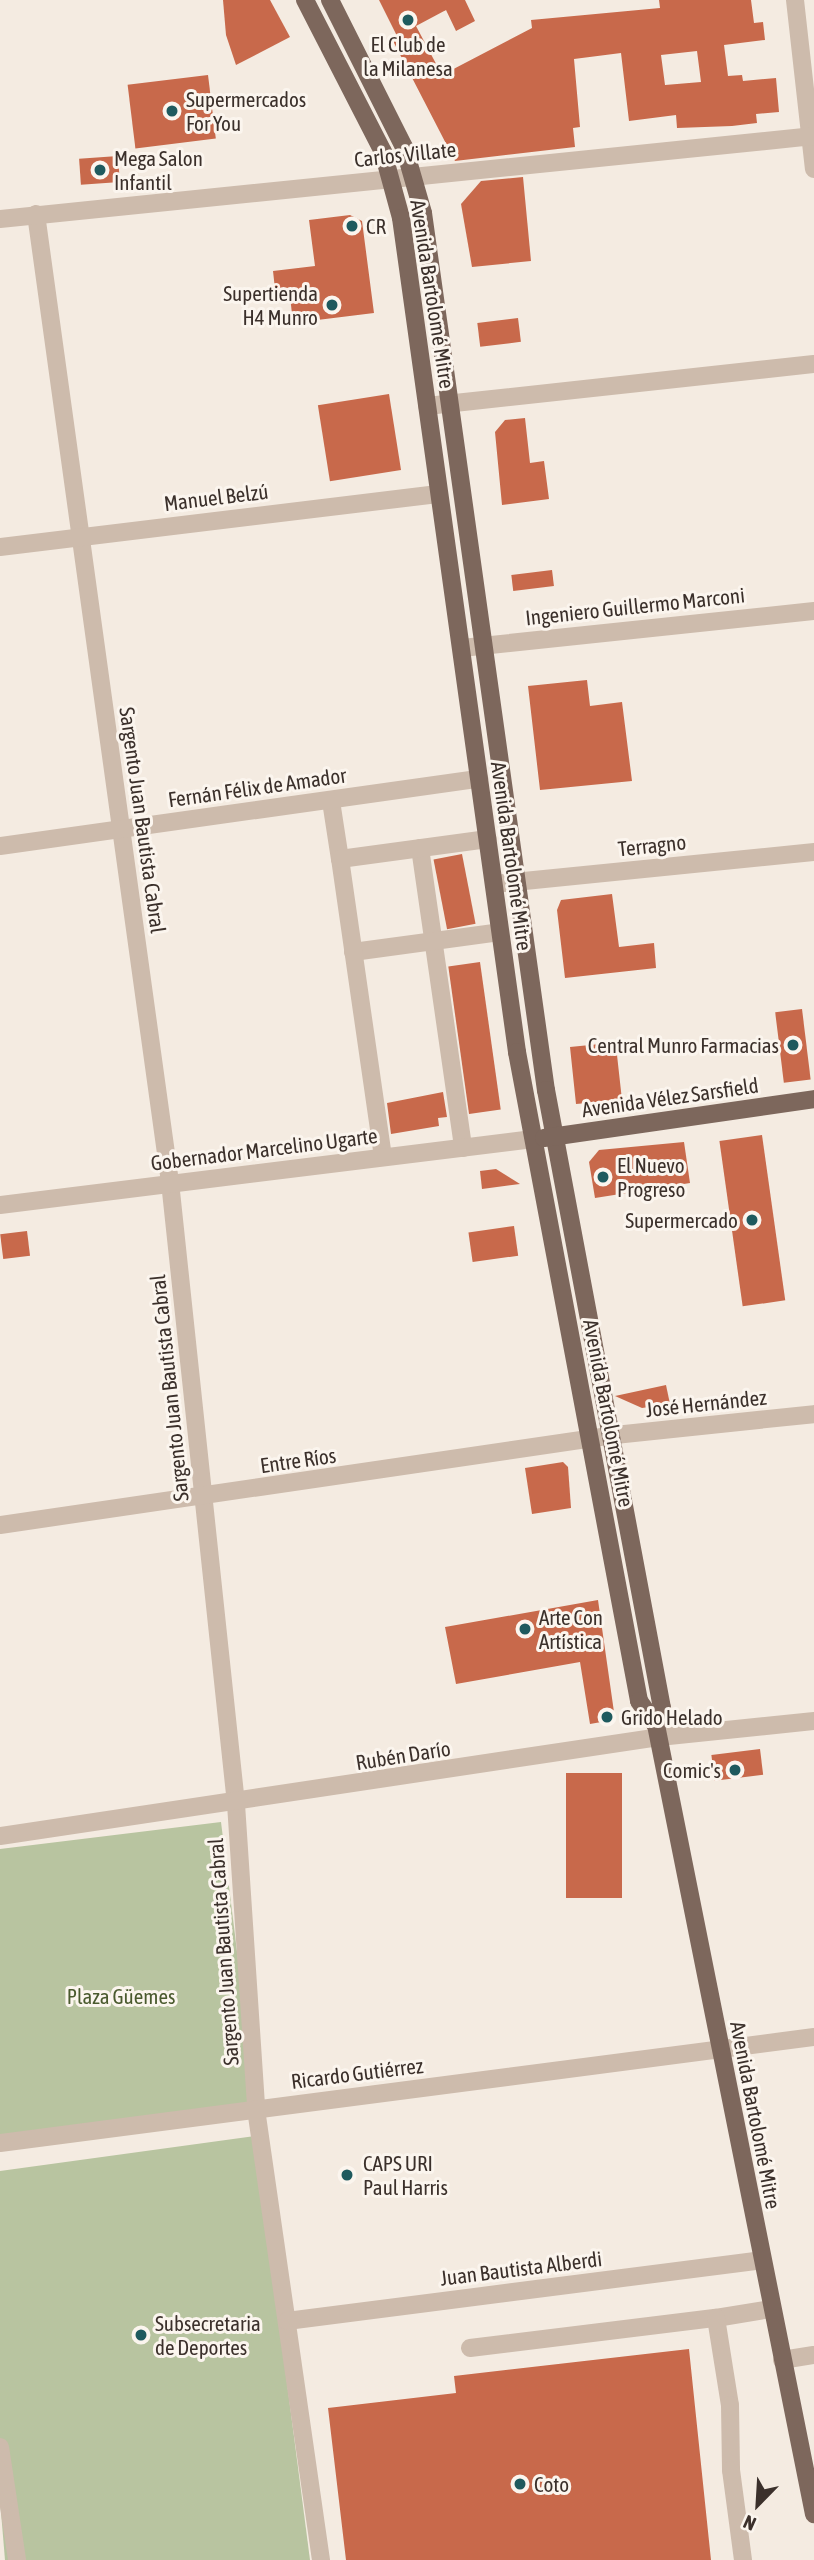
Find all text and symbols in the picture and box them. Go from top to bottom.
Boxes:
marker: El Club de la Milanesa [400,12,416,28]
place label: El Club de la Milanesa [363,31,453,81]
place label: Supermercados For You [186,86,306,136]
marker: Supermercados For You [164,103,180,119]
street label: Carlos Villate [353,136,457,172]
place label: Mega Salon Infantil [114,145,203,195]
marker: Mega Salon Infantil [92,162,108,178]
street label: Avenida Bartolomé Mitre [406,198,460,390]
place label: CR [366,213,386,239]
marker: CR [344,218,360,234]
place label: Supertienda H4 Munro [223,280,318,330]
marker: Supertienda H4 Munro [324,297,340,313]
street label: Manuel Belzú [162,478,270,516]
street label: Ingeniero Guillermo Marconi [524,582,746,630]
street label: Sargento Juan Bautista Cabral [115,705,171,935]
street label: Avenida Bartolomé Mitre [486,760,538,952]
street label: Fernán Félix de Amador [166,762,348,812]
street label: Terragno [617,829,687,861]
place label: Central Munro Farmacias [588,1032,779,1058]
marker: Central Munro Farmacias [785,1037,801,1053]
street label: Avenida Vélez Sarsfield [580,1072,760,1122]
street label: Gobernador Marcelino Ugarte [149,1123,379,1175]
place label: El Nuevo Progreso [617,1152,685,1202]
marker: El Nuevo Progreso [595,1169,611,1185]
place label: Supermercado [625,1207,738,1233]
marker: Supermercado [744,1212,760,1228]
street label: Sargento Juan Bautista Cabral [145,1273,193,1503]
street label: Avenida Bartolomé Mitre [578,1317,640,1509]
street label: José Hernández [644,1384,768,1422]
street label: Entre Ríos [258,1442,338,1478]
place label: Arte Con Artística [539,1604,603,1654]
marker: Arte Con Artística [517,1621,533,1637]
place label: Grido Helado [621,1704,723,1730]
marker: Grido Helado [599,1709,615,1725]
street label: Rubén Darío [354,1735,452,1775]
place label: Comic's [663,1757,721,1783]
marker: Comic's [727,1762,743,1778]
street label: Sargento Juan Bautista Cabral [202,1837,244,2067]
park label: Plaza Güemes [67,1983,175,2009]
street label: Avenida Bartolomé Mitre [725,2019,787,2211]
street label: Ricardo Gutiérrez [289,2052,425,2094]
place label: CAPS URI Paul Harris [363,2150,448,2200]
marker: CAPS URI Paul Harris [337,2165,357,2185]
street label: Juan Bautista Alberdi [439,2246,603,2290]
place label: Subsecretaria de Deportes [155,2310,261,2360]
marker: Subsecretaria de Deportes [133,2327,149,2343]
north arrow [723,2469,793,2539]
place label: Coto [534,2471,569,2497]
marker: Coto [512,2476,528,2492]
text: N [740,2511,759,2536]

